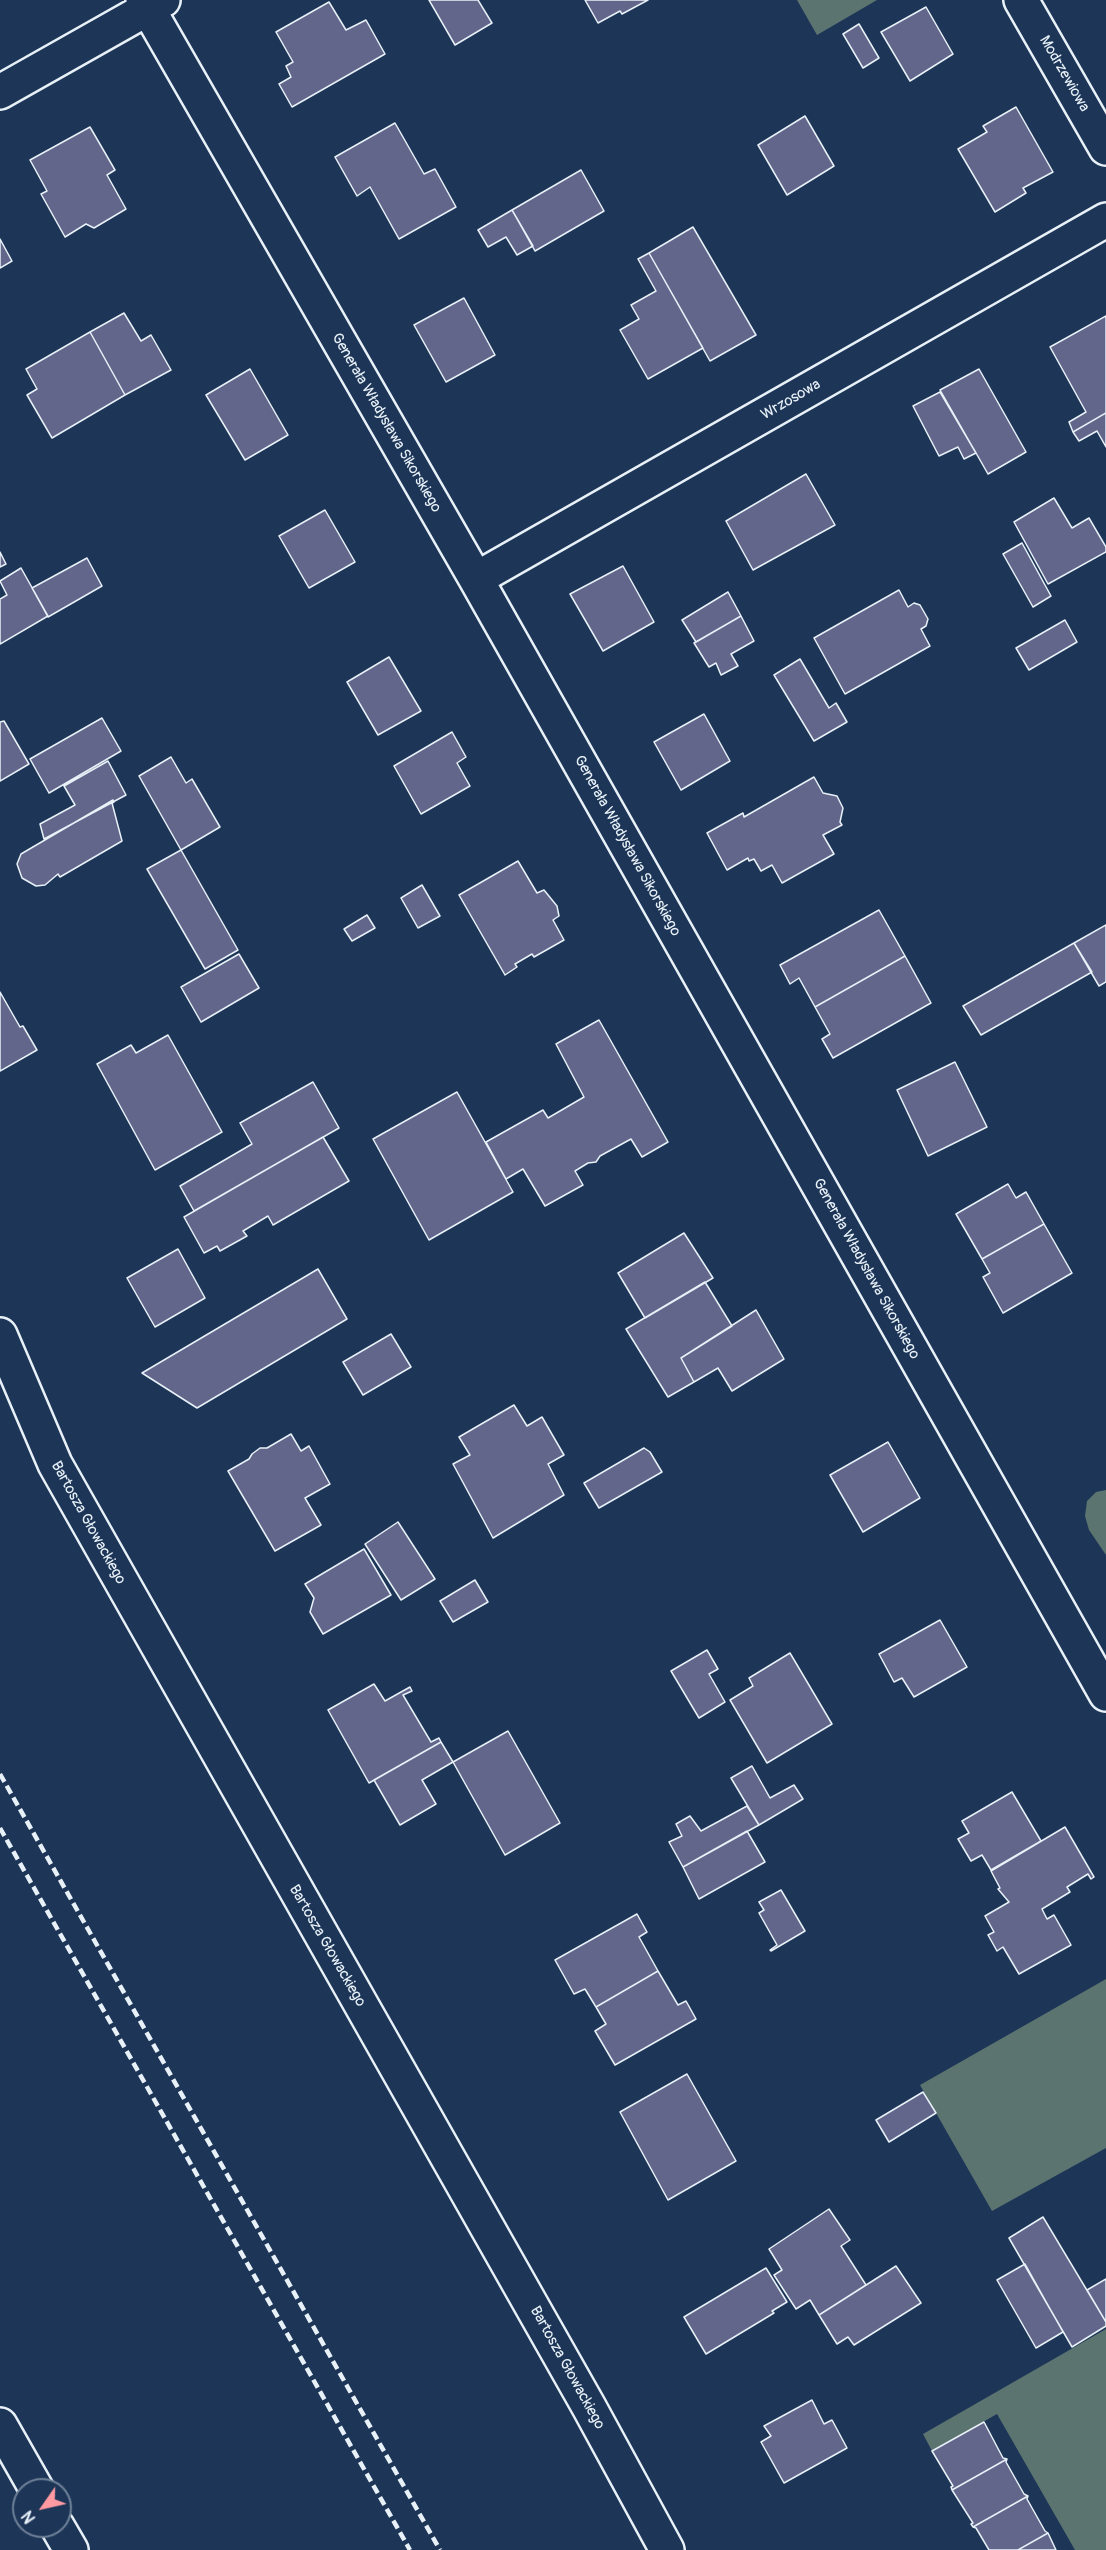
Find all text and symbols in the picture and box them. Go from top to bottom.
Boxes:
street label: Modrzewiowa [1035,33,1093,115]
street label: Generała Władysława Sikorskiego [327,330,445,516]
street label: Wrzosowa [758,376,824,424]
street label: Generała Władysława Sikorskiego [570,752,684,940]
street label: Generała Władysława Sikorskiego [809,1175,923,1363]
street label: Bartosza Głowackiego [47,1458,129,1588]
street label: Bartosza Głowackiego [285,1882,369,2010]
street label: Bartosza Głowackiego [526,2303,608,2433]
north arrow [12,2478,72,2538]
text: N [17,2507,40,2527]

